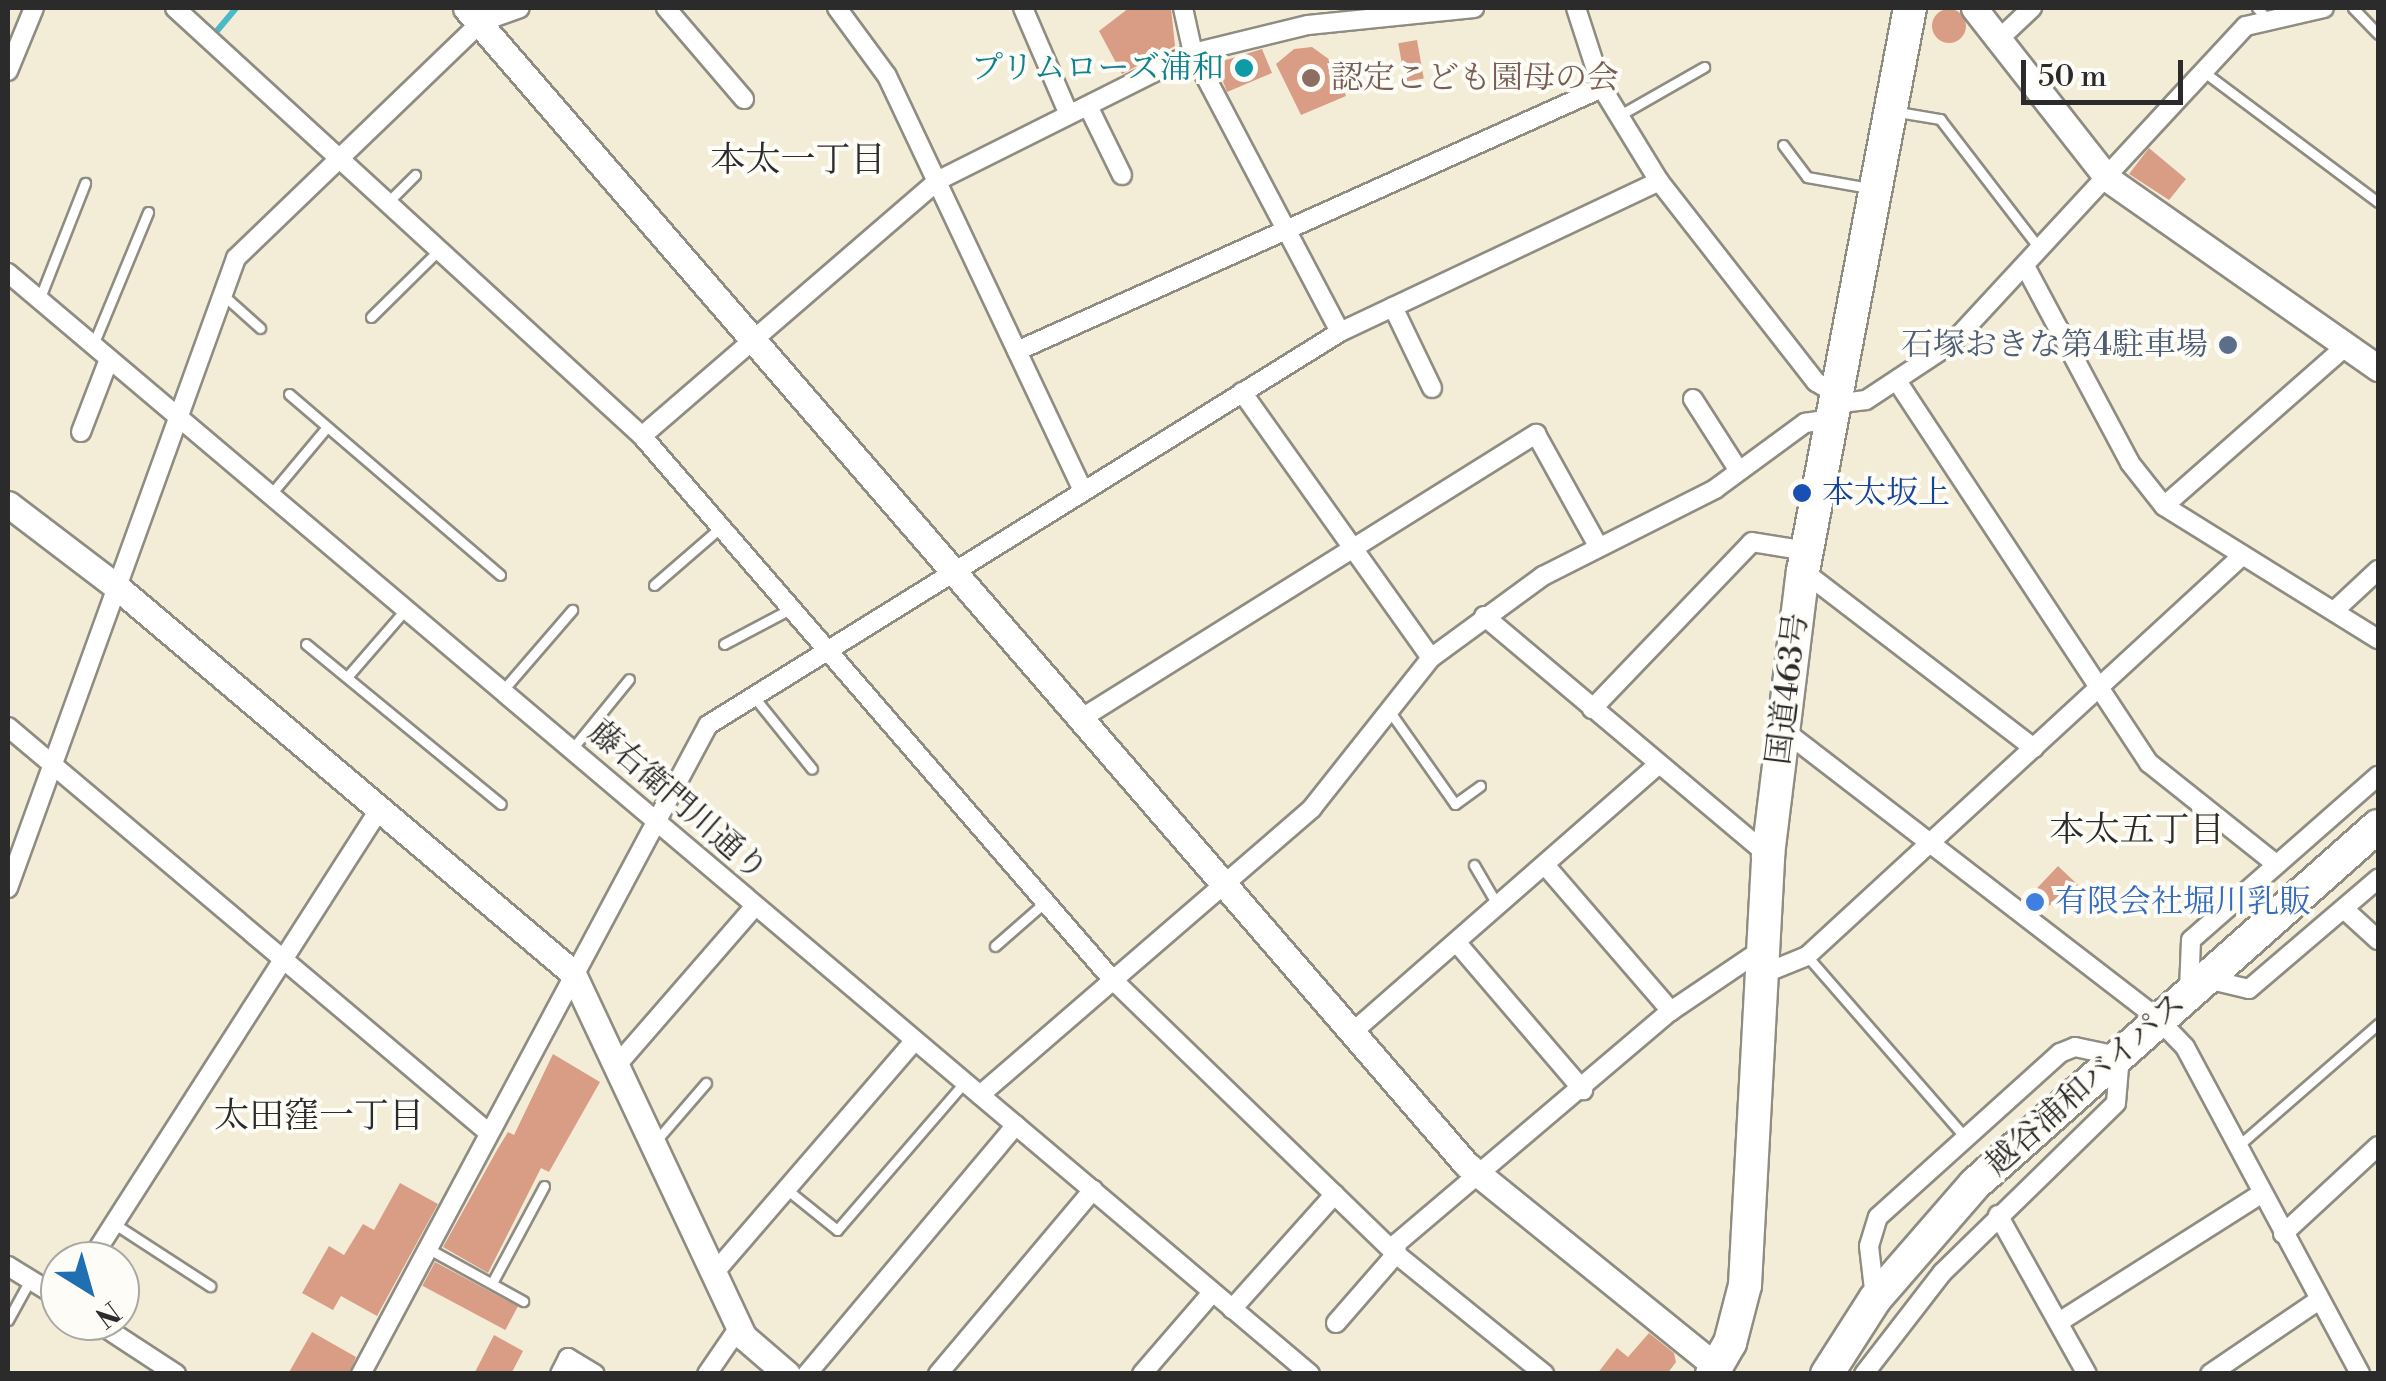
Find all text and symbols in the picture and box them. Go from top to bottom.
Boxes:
scale bar [2026,40,2188,102]
place label: プリムローズ浦和 [968,49,1224,87]
marker: プリムローズ浦和 [1233,57,1255,79]
text: 50 m [2038,58,2107,96]
place label: 認定こども園母の会 [1331,59,1619,97]
marker: 認定こども園母の会 [1300,67,1322,89]
district label: 本太一丁目 [711,140,885,182]
place label: 石塚おきな第4駐車場 [1901,326,2208,364]
marker: 石塚おきな第4駐車場 [2217,334,2239,356]
place label: 本太坂上 [1822,474,1950,512]
marker: 本太坂上 [1791,482,1813,504]
street label: 国道463号 [1760,611,1816,767]
street label: 藤右衛門川通り [581,713,775,889]
district label: 本太五丁目 [2050,810,2224,852]
place label: 有限会社堀川乳販 [2055,883,2311,921]
marker: 有限会社堀川乳販 [2024,891,2046,913]
street label: 越谷浦和バイパス [1978,984,2194,1184]
district label: 太田窪一丁目 [214,1096,424,1138]
north arrow [40,1241,140,1341]
text: N [88,1293,127,1334]

